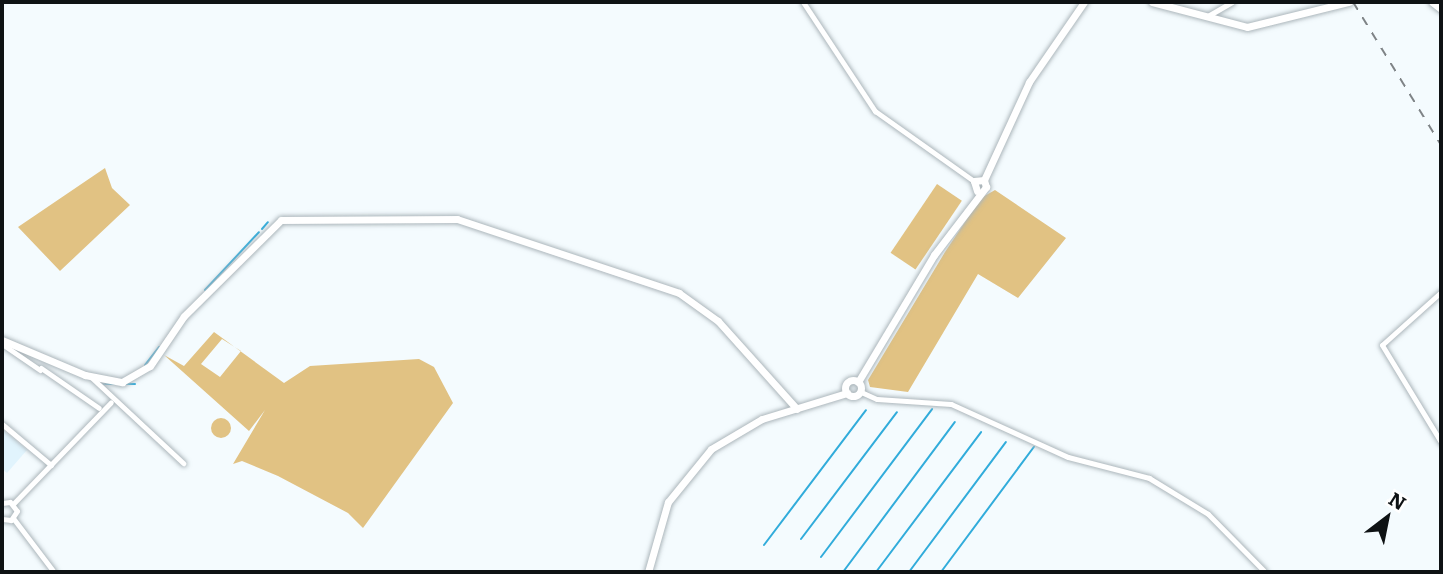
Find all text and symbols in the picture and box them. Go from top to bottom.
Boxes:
north arrow [1352,483,1422,553]
text: N [1384,484,1412,516]

